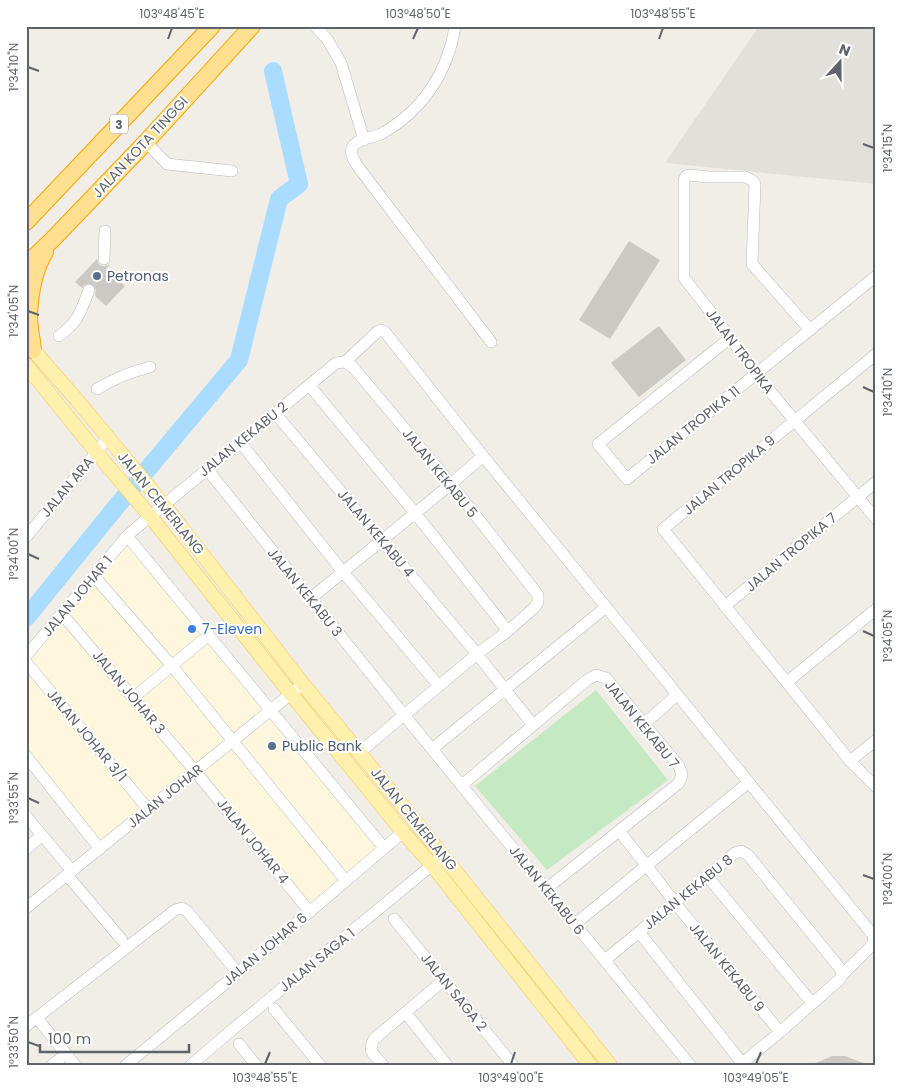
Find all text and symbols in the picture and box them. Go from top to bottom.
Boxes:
text: 103°48'45"E [139,5,205,22]
text: 103°48'50"E [385,5,451,22]
text: 103°48'55"E [630,5,696,22]
north arrow [814,38,864,88]
text: N [836,39,853,61]
text: 1°34'10"N [5,43,22,91]
street label: JALAN KOTA TINGGI [88,92,192,202]
road number: 3 [110,115,128,134]
text: 1°34'15"N [879,124,896,172]
place label: Petronas [107,266,169,286]
marker: Petronas [91,270,103,282]
text: 1°34'05"N [5,285,22,337]
street label: JALAN TROPIKA [701,304,779,398]
text: 1°34'10"N [879,368,896,416]
street label: JALAN TROPIKA 11 [642,381,744,469]
street label: JALAN KEKABU 2 [194,397,292,481]
street label: JALAN KEKABU 5 [398,424,482,522]
street label: JALAN TROPIKA 9 [679,430,779,520]
street label: JALAN CEMERLANG [113,447,209,559]
street label: JALAN ARA [36,452,98,522]
street label: JALAN KEKABU 4 [333,484,419,582]
street label: JALAN TROPIKA 7 [741,508,841,596]
text: 1°34'00"N [5,528,22,580]
street label: JALAN KEKABU 3 [263,543,347,641]
street label: JALAN JOHAR 1 [37,551,117,641]
text: 1°34'05"N [879,610,896,662]
place label: 7-Eleven [202,619,262,639]
marker: 7-Eleven [186,623,198,635]
street label: JALAN JOHAR 3 [88,646,170,738]
street label: JALAN KEKABU 7 [600,675,684,773]
street label: JALAN JOHAR 3/1 [42,684,132,786]
place label: Public Bank [282,736,363,756]
marker: Public Bank [266,740,278,752]
street label: JALAN JOHAR [123,759,207,833]
street label: JALAN CEMERLANG [366,763,462,875]
text: 1°33'55"N [5,772,22,824]
street label: JALAN JOHAR 4 [212,794,294,888]
street label: JALAN KEKABU 6 [505,841,589,939]
street label: JALAN KEKABU 8 [639,850,737,934]
text: 1°34'00"N [879,853,896,905]
street label: JALAN JOHAR 6 [219,908,312,990]
street label: JALAN KEKABU 9 [685,918,769,1016]
street label: JALAN SAGA 1 [275,923,359,997]
street label: JALAN SAGA 2 [416,949,492,1035]
text: 1°33'50"N [5,1016,22,1068]
scale bar [40,1021,189,1053]
text: 100 m [48,1028,91,1049]
text: 103°48'55"E [232,1069,298,1086]
text: 103°49'00"E [478,1069,544,1086]
text: 103°49'05"E [723,1069,789,1086]

